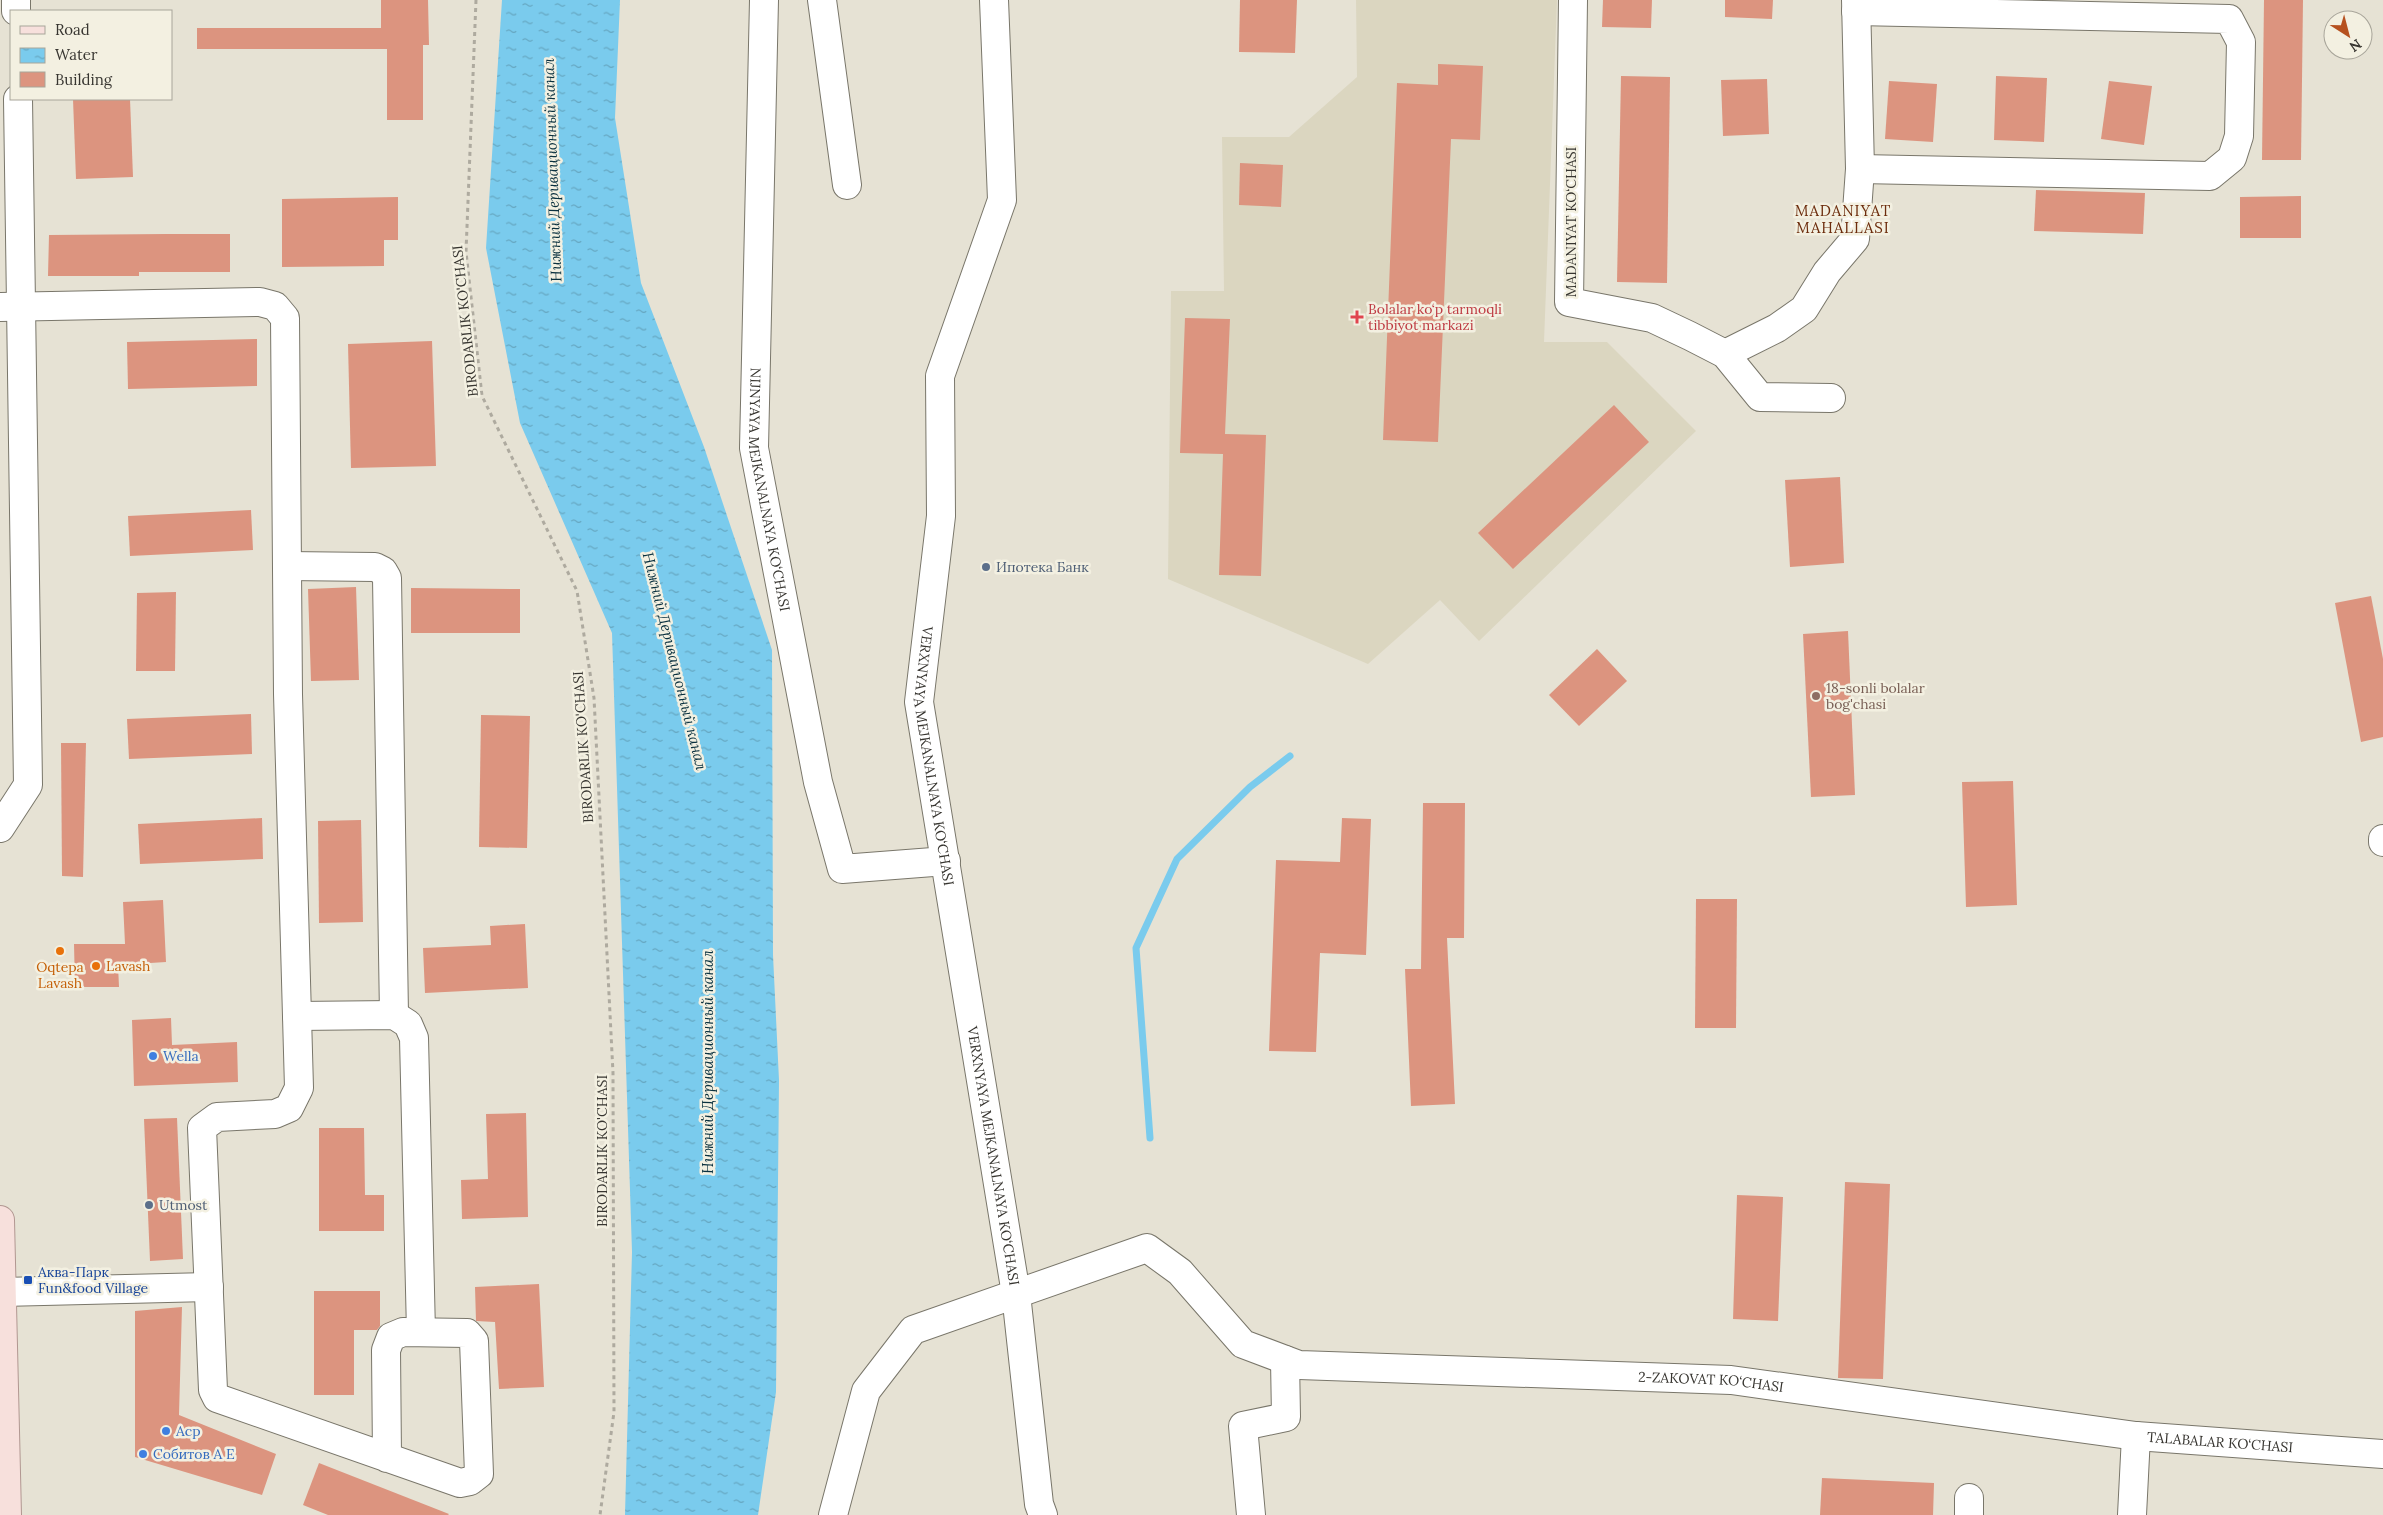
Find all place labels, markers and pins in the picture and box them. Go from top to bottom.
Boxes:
place label: Bolalar ko‘p tarmoqli tibbiyot markazi [1368,300,1502,334]
marker: Bolalar ko‘p tarmoqli tibbiyot markazi [1350,310,1364,324]
place label: Ипотека Банк [996,558,1089,576]
marker: Ипотека Банк [980,561,992,573]
place label: 18-sonli bolalar bog'chasi [1826,679,1925,713]
marker: 18-sonli bolalar bog'chasi [1810,690,1822,702]
marker: Oqtepa Lavash [54,945,66,957]
place label: Lavash [106,957,150,975]
place label: Oqtepa Lavash [36,958,84,992]
marker: Lavash [90,960,102,972]
place label: Wella [163,1047,199,1065]
marker: Wella [147,1050,159,1062]
place label: Utmost [159,1196,208,1214]
marker: Utmost [143,1199,155,1211]
place label: Аква-Парк Fun&food Village [37,1263,149,1297]
marker: Аква-Парк Fun&food Village [22,1274,34,1286]
place label: Аср [175,1422,201,1440]
marker: Аср [160,1425,172,1437]
place label: Собитов А Е [153,1445,235,1463]
marker: Собитов А Е [137,1448,149,1460]

